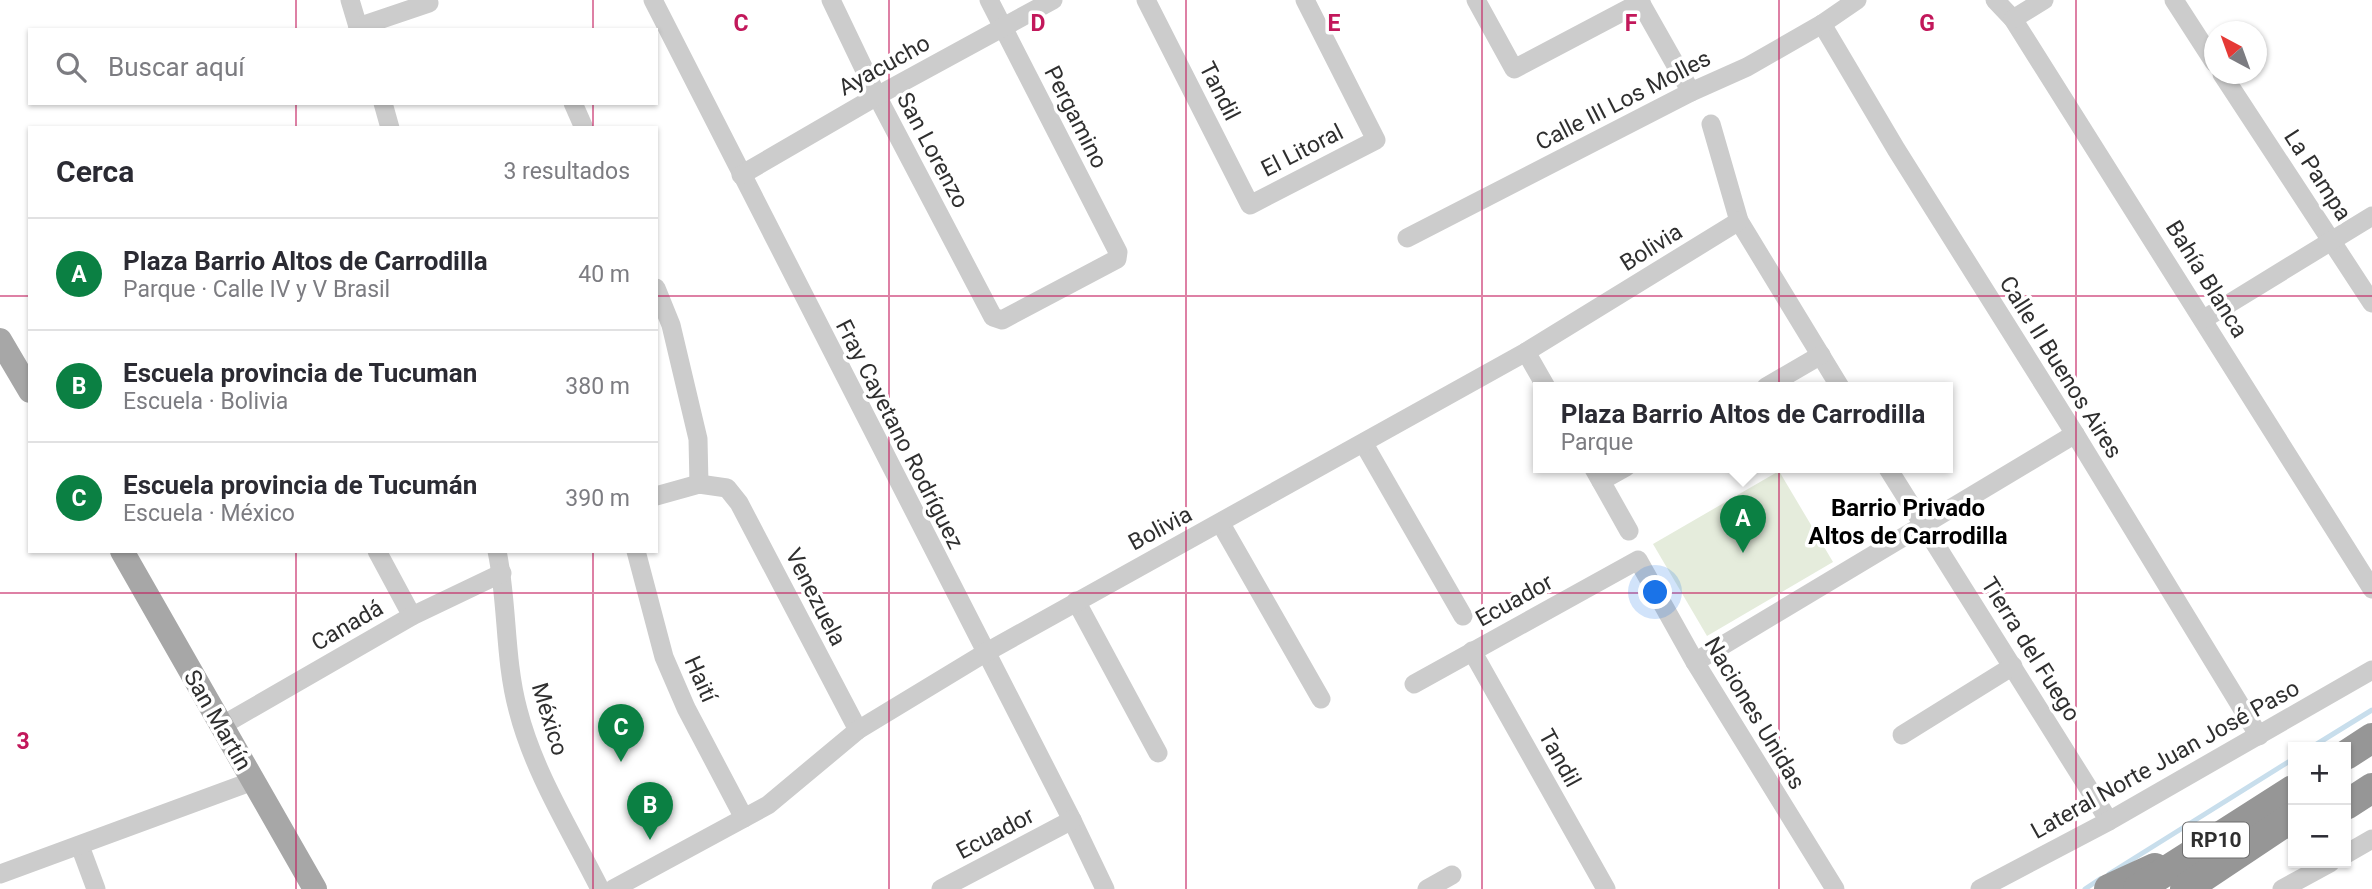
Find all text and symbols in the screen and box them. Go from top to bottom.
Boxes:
text: C [733,10,749,37]
text: D [1031,10,1045,37]
text: E [1328,10,1341,37]
text: F [1625,10,1638,37]
text: G [1919,10,1935,37]
north arrow [2204,21,2267,84]
search box [28,28,658,105]
street label: Ayacucho [834,29,935,102]
street label: Calle III Los Molles [1531,45,1715,156]
icon: search [52,48,90,86]
text: Buscar aquí [108,52,245,82]
street label: Tandil [1193,58,1246,125]
street label: Pergamino [1038,62,1113,173]
street label: San Lorenzo [891,88,974,213]
street label: El Litoral [1257,118,1348,182]
street label: La Pampa [2278,125,2357,226]
text: Cerca [56,154,134,189]
text: 3 resultados [503,158,630,185]
street label: Bahía Blanca [2160,216,2253,343]
street label: Bolivia [1615,218,1687,277]
text: Plaza Barrio Altos de Carrodilla [123,246,488,276]
text: A [71,261,87,288]
text: 40 m [578,261,630,288]
street label: Calle II Buenos Aires [1994,271,2128,463]
text: Parque · Calle IV y V Brasil [123,276,390,303]
street label: Fray Cayetano Rodríguez [830,315,969,553]
text: Escuela provincia de Tucuman [123,358,477,388]
text: B [72,373,86,400]
text: 380 m [565,373,630,400]
popup [1533,382,1953,473]
text: Escuela · Bolivia [123,388,288,415]
text: Plaza Barrio Altos de Carrodilla [1561,399,1925,429]
text: Parque [1561,429,1633,456]
text: Escuela provincia de Tucumán [123,470,477,500]
text: C [71,485,87,512]
text: 390 m [565,485,630,512]
district label: Barrio Privado Altos de Carrodilla [1808,494,2008,550]
pin: A [1720,495,1766,553]
text: Escuela · México [123,500,295,527]
street label: Bolivia [1124,501,1197,556]
street label: Venezuela [780,544,852,650]
street label: Ecuador [1471,568,1558,633]
street label: Tierra del Fuego [1975,572,2086,726]
your location [1638,575,1672,609]
street label: Canadá [307,594,388,657]
street label: Naciones Unidas [1699,632,1811,794]
street label: Haití [679,652,723,708]
street label: San Martín [178,665,257,775]
street label: Lateral Norte Juan José Paso [2026,674,2304,845]
street label: México [526,680,573,759]
pin: C [598,704,644,762]
street label: Tandil [1533,725,1586,792]
text: 3 [16,728,30,755]
map controls [2288,742,2351,868]
button: + [2288,742,2351,805]
pin: B [627,782,673,840]
street label: Ecuador [952,802,1039,865]
button: − [2288,805,2351,868]
road number: RP10 [2183,822,2249,858]

